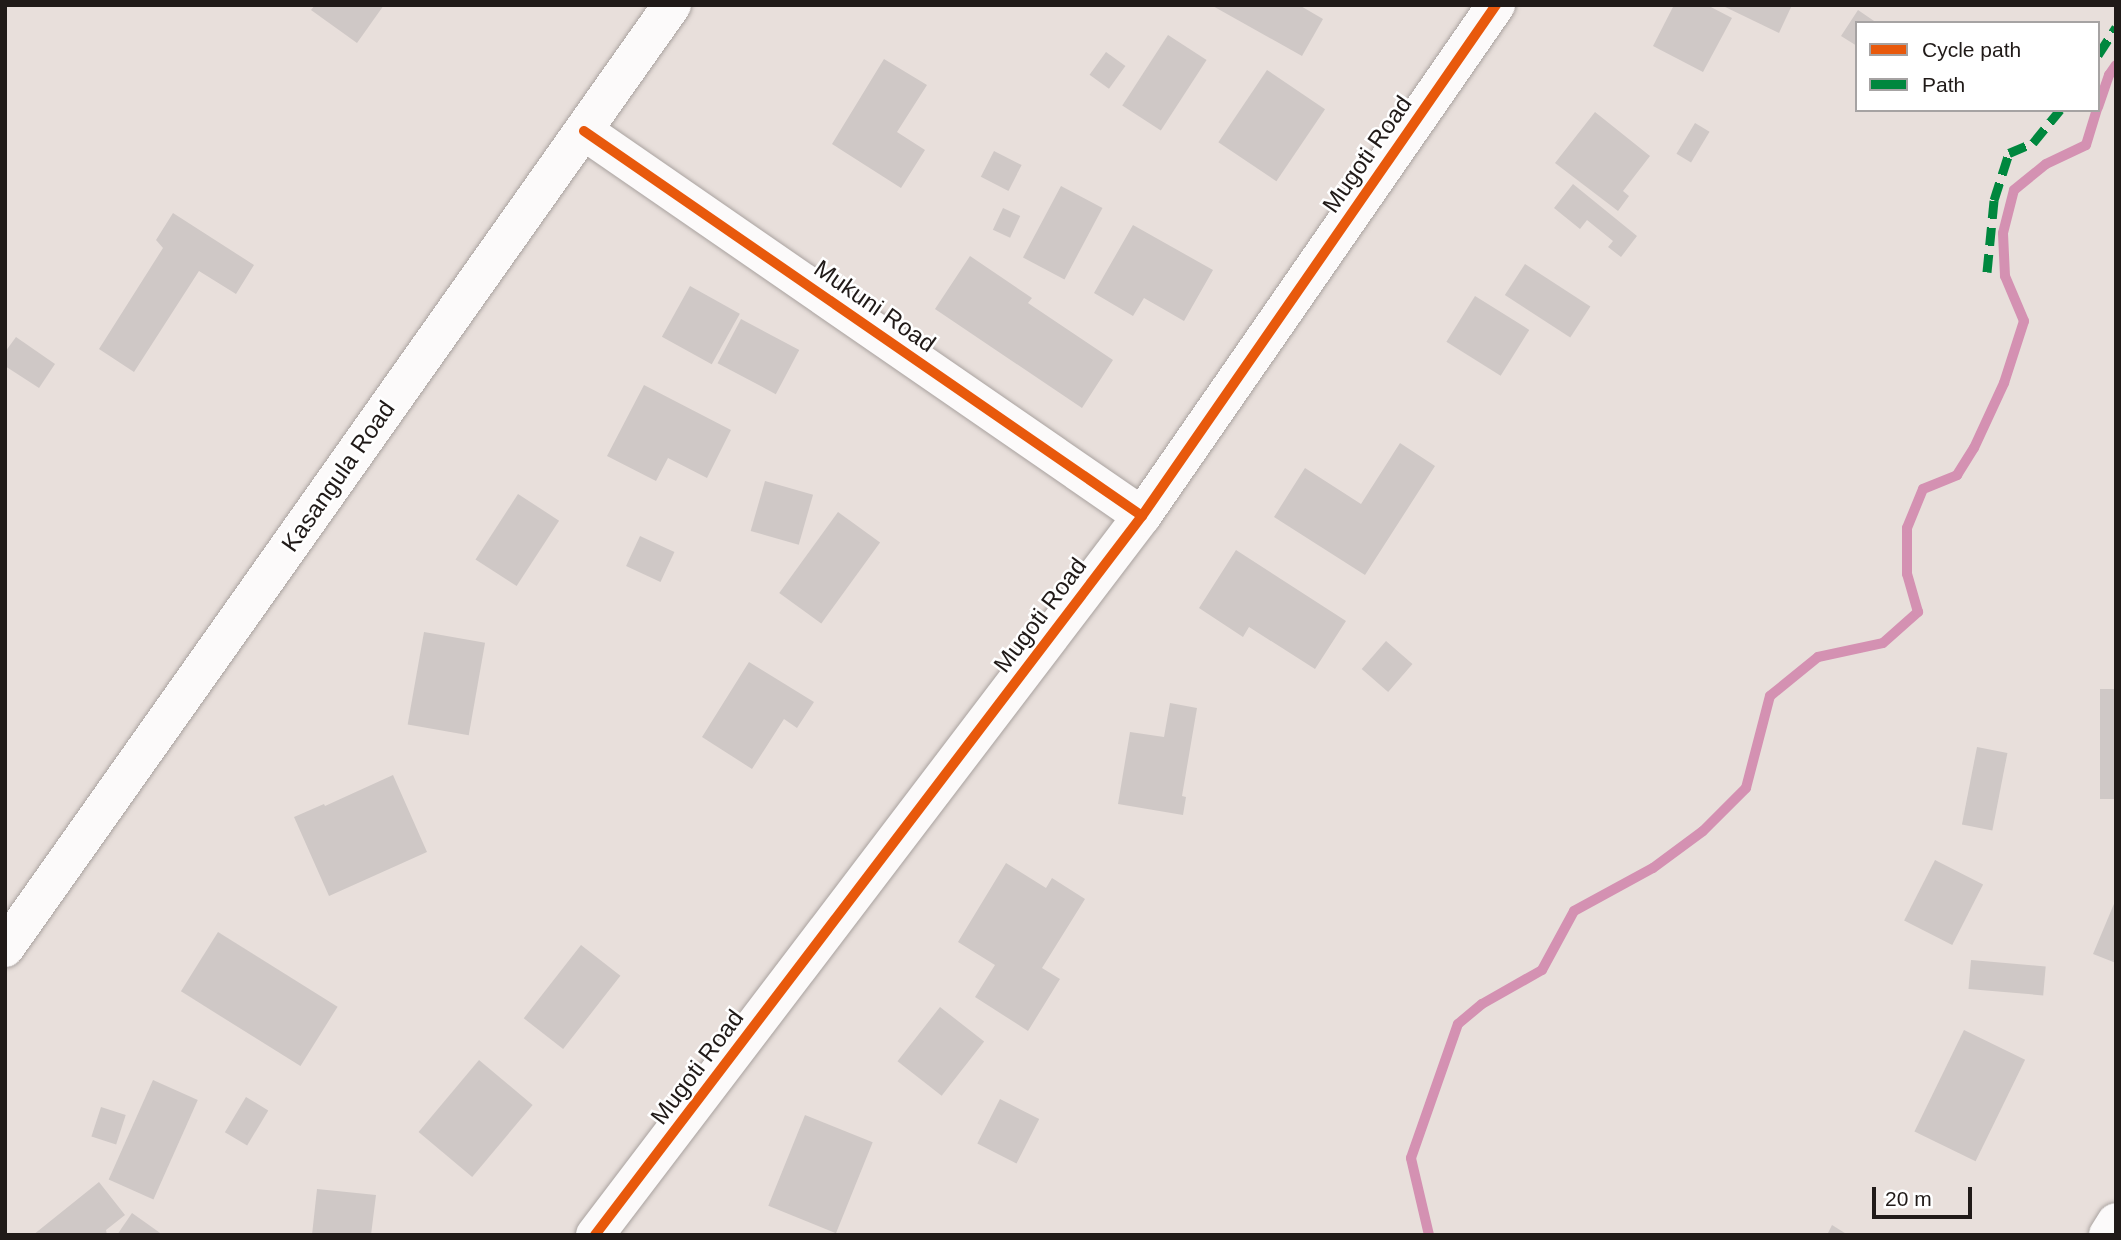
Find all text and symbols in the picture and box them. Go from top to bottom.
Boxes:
legend [1855,21,2100,112]
text: Cycle path [1922,38,2021,61]
text: Path [1922,73,1965,96]
street label: Mugoti Road [1316,90,1418,218]
street label: Mukuni Road [809,254,941,358]
street label: Kasangula Road [275,395,401,557]
street label: Mugoti Road [988,552,1092,678]
street label: Mugoti Road [645,1004,749,1130]
scale bar [1876,1174,1976,1218]
text: 20 m [1885,1187,1932,1210]

